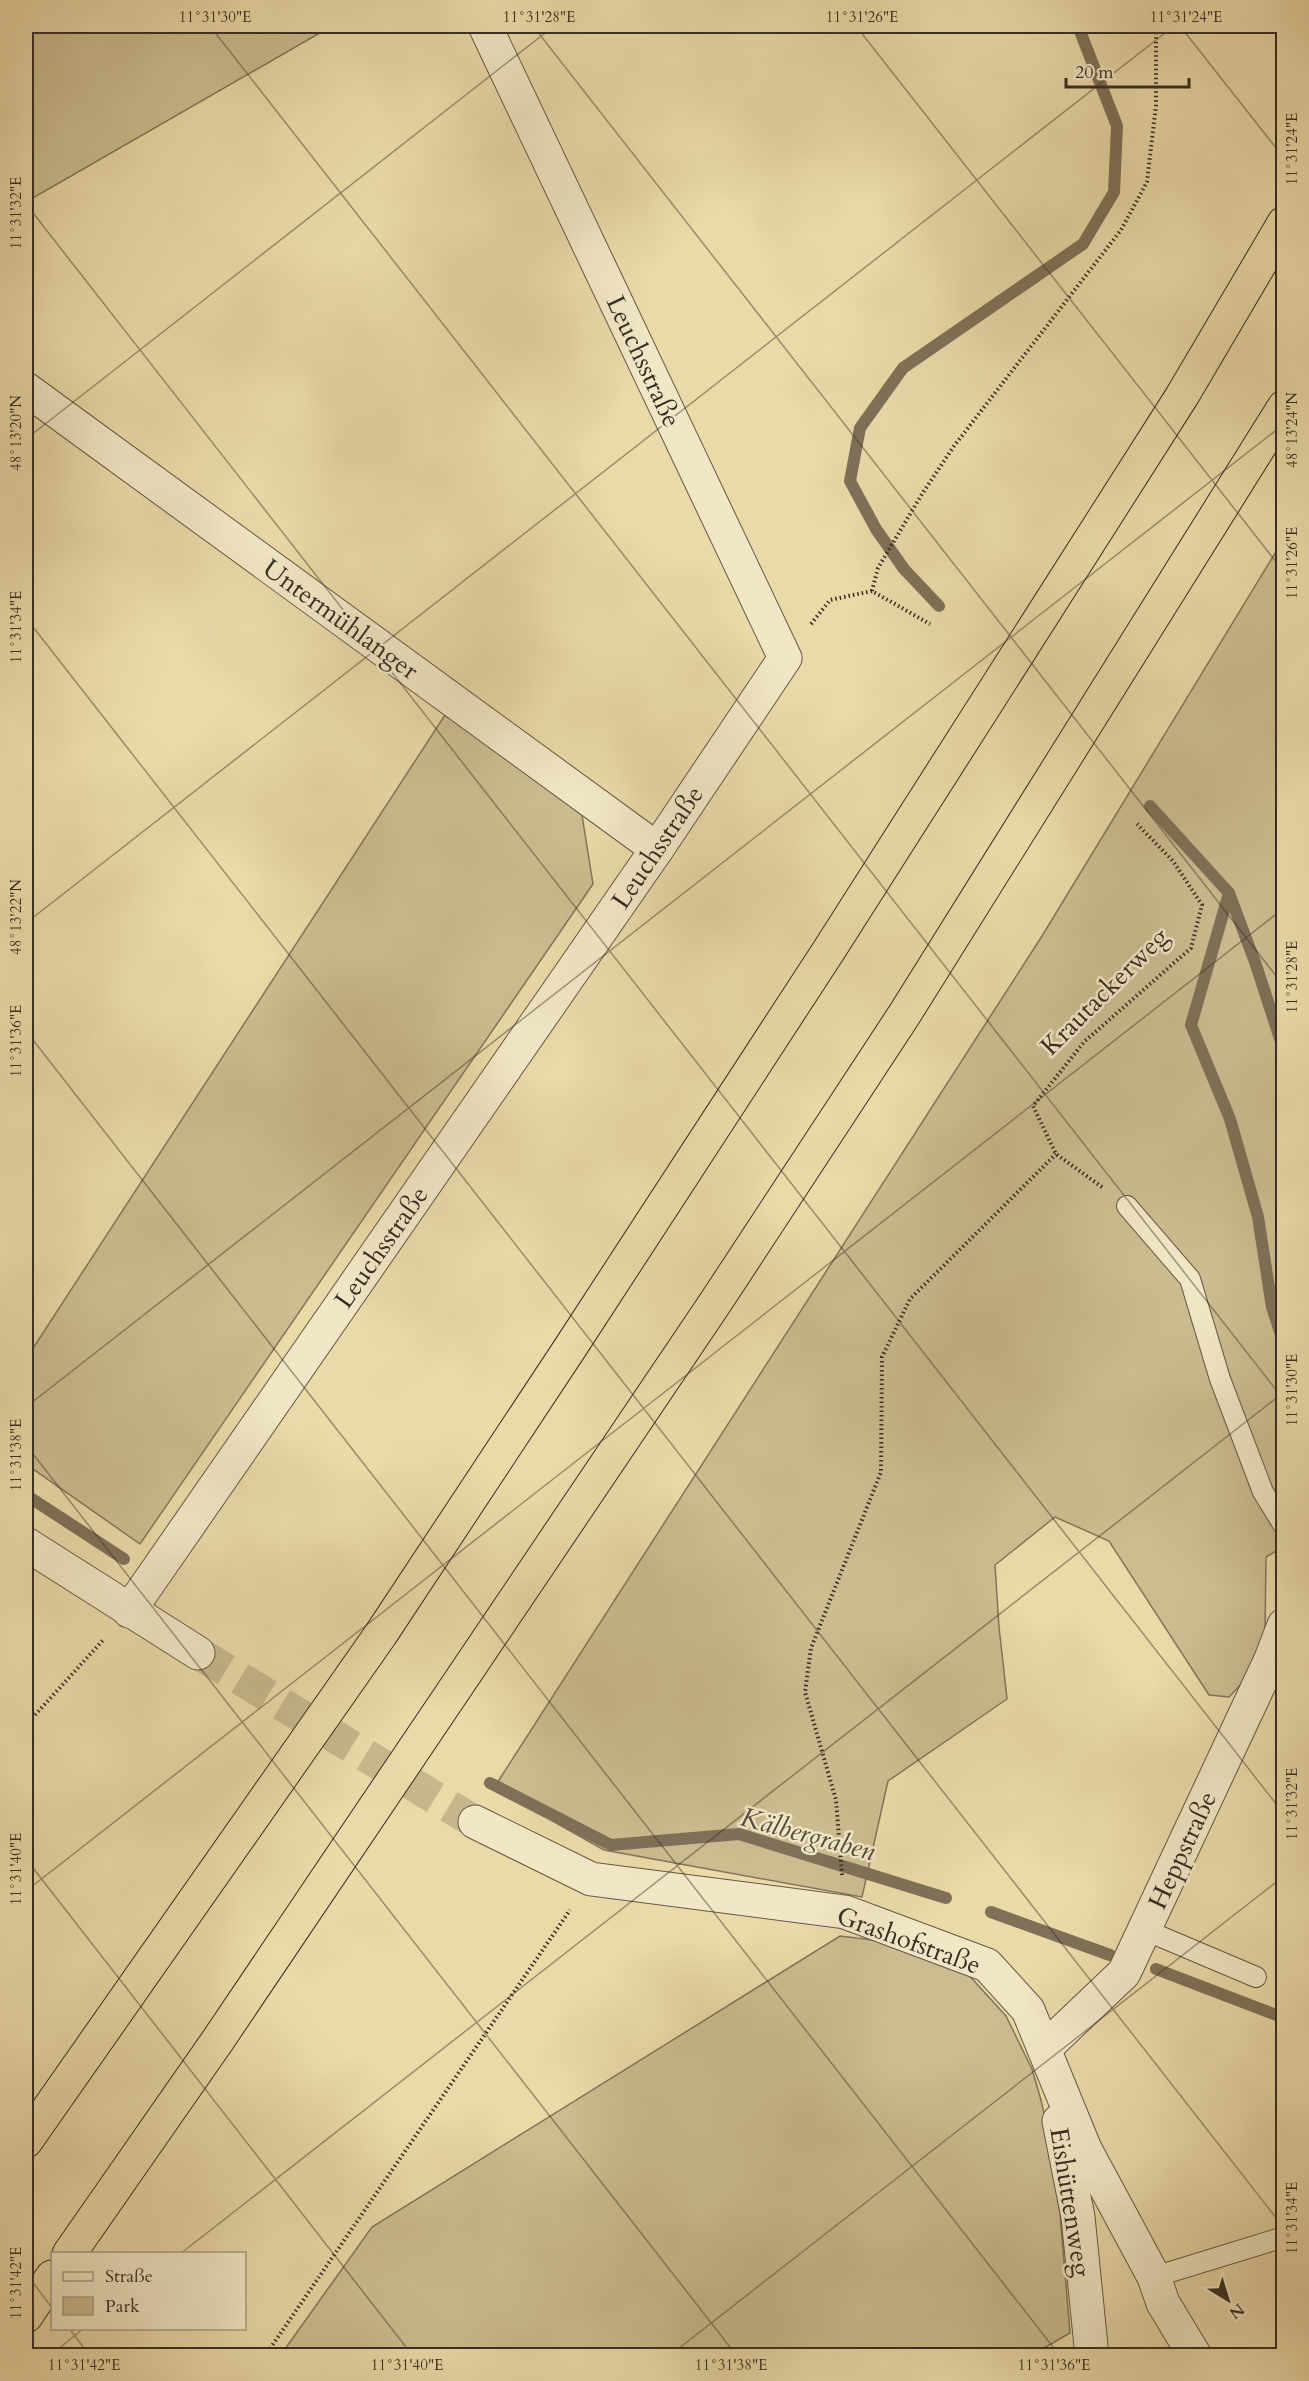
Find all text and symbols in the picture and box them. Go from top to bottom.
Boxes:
text: 11°31'30"E [179,7,251,27]
text: 11°31'28"E [503,7,575,27]
text: 11°31'26"E [826,7,898,27]
text: 11°31'24"E [1150,7,1222,27]
scale bar [1066,51,1189,89]
text: 20 m [1075,60,1114,85]
text: 11°31'24"E [1282,113,1302,185]
text: 11°31'32"E [6,177,26,249]
street label: Leuchsstraße [598,290,689,433]
text: 48°13'24"N [1282,392,1302,468]
text: 48°13'20"N [6,395,26,471]
text: 11°31'26"E [1282,527,1302,599]
street label: Untermühlanger [256,551,426,688]
text: 11°31'34"E [6,591,26,663]
street label: Leuchsstraße [603,779,712,916]
text: 48°13'22"N [6,879,26,955]
street label: Krautackerweg [1033,919,1176,1063]
text: 11°31'28"E [1282,941,1302,1013]
text: 11°31'36"E [6,1005,26,1077]
street label: Leuchsstraße [326,1179,436,1315]
text: 11°31'30"E [1282,1354,1302,1426]
text: 11°31'38"E [6,1419,26,1491]
text: 11°31'32"E [1282,1768,1302,1840]
street label: Heppstraße [1140,1786,1225,1915]
water label: Kälbergraben [736,1799,879,1870]
text: 11°31'40"E [6,1833,26,1905]
street label: Grashofstraße [832,1898,986,1983]
street label: Eishüttenweg [1041,2125,1100,2280]
text: 11°31'34"E [1282,2182,1302,2254]
text: 11°31'42"E [6,2247,26,2319]
legend [51,2252,246,2330]
text: Straße [105,2264,153,2289]
north arrow [1198,2270,1258,2330]
text: Park [105,2294,140,2319]
text: N [1224,2298,1249,2324]
text: 11°31'42"E [48,2355,120,2375]
text: 11°31'40"E [371,2355,443,2375]
text: 11°31'38"E [695,2355,767,2375]
text: 11°31'36"E [1018,2355,1090,2375]

